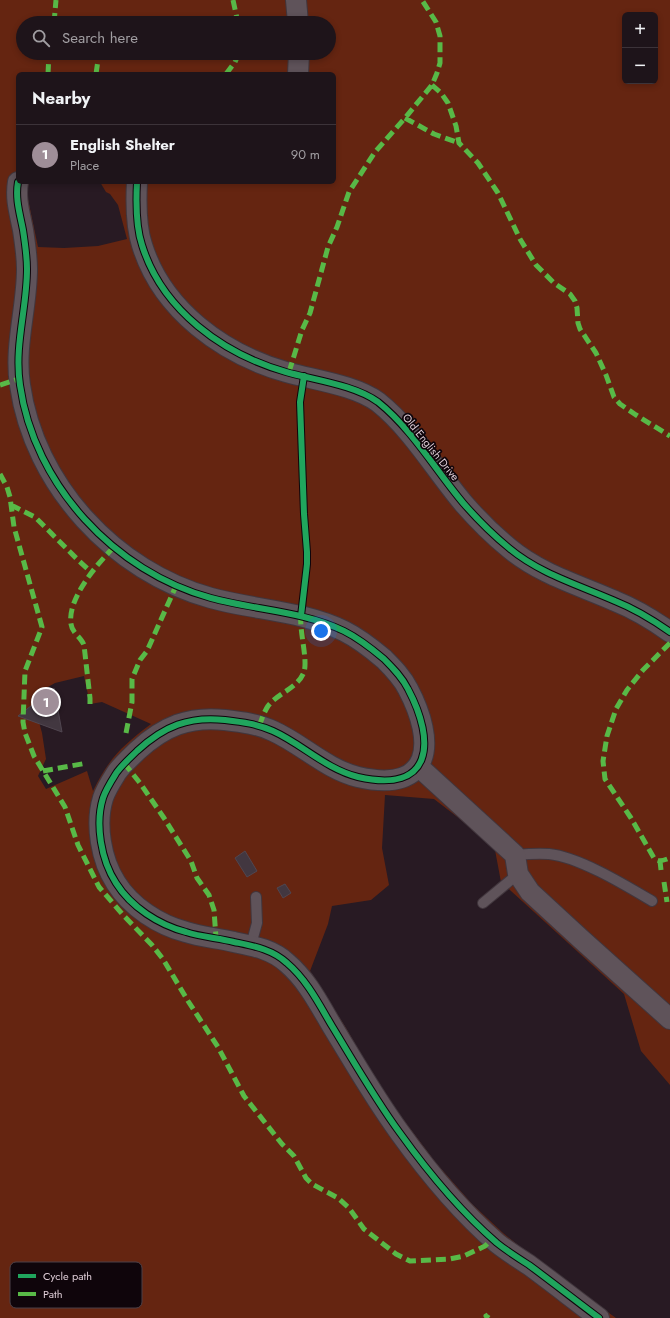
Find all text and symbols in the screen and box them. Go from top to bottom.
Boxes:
map controls [622,12,658,84]
button: + [622,12,658,48]
search box [16,16,336,60]
icon: search [30,27,52,49]
text: Search here [62,27,138,49]
button: − [622,48,658,84]
text: Nearby [32,86,90,110]
text: English Shelter [70,134,175,156]
text: 1 [42,145,48,164]
text: 90 m [291,145,320,164]
text: Place [70,156,99,175]
street label: Old English Drive [399,410,463,484]
your location [311,621,331,641]
pin: 1 [33,687,59,717]
legend [10,1262,142,1308]
text: Cycle path [43,1268,92,1284]
text: Path [43,1286,62,1302]

